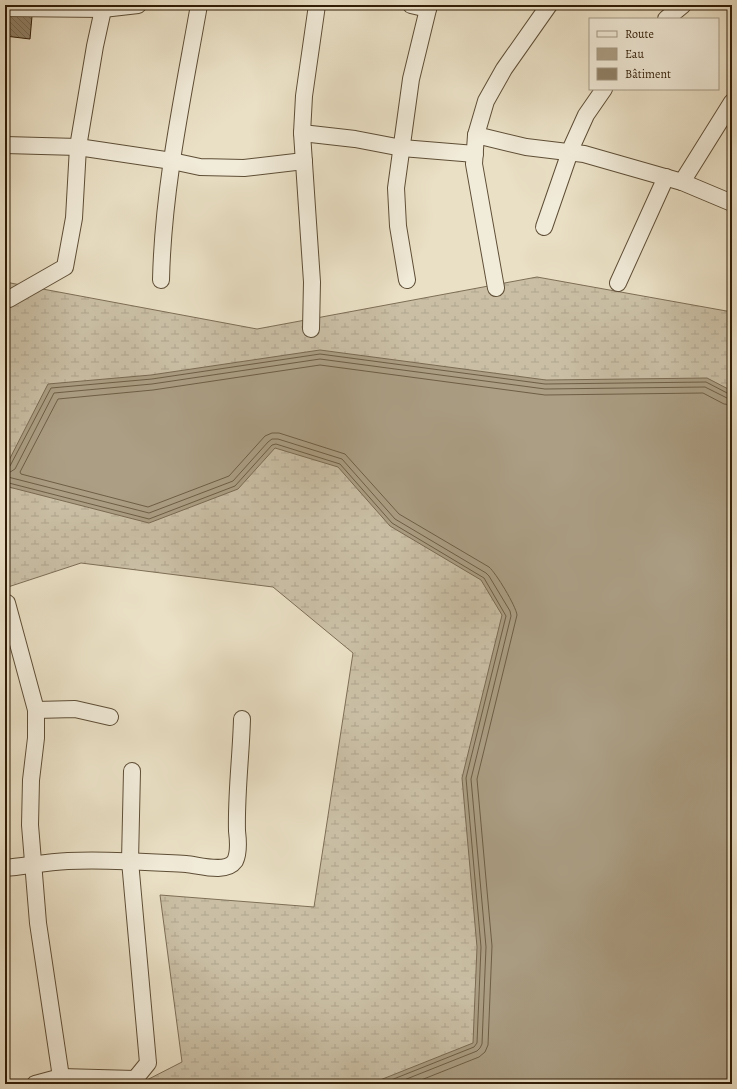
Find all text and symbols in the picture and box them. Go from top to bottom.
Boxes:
legend [589,18,719,90]
text: Route [625,26,654,42]
text: Eau [625,46,644,62]
text: Bâtiment [625,66,671,82]

